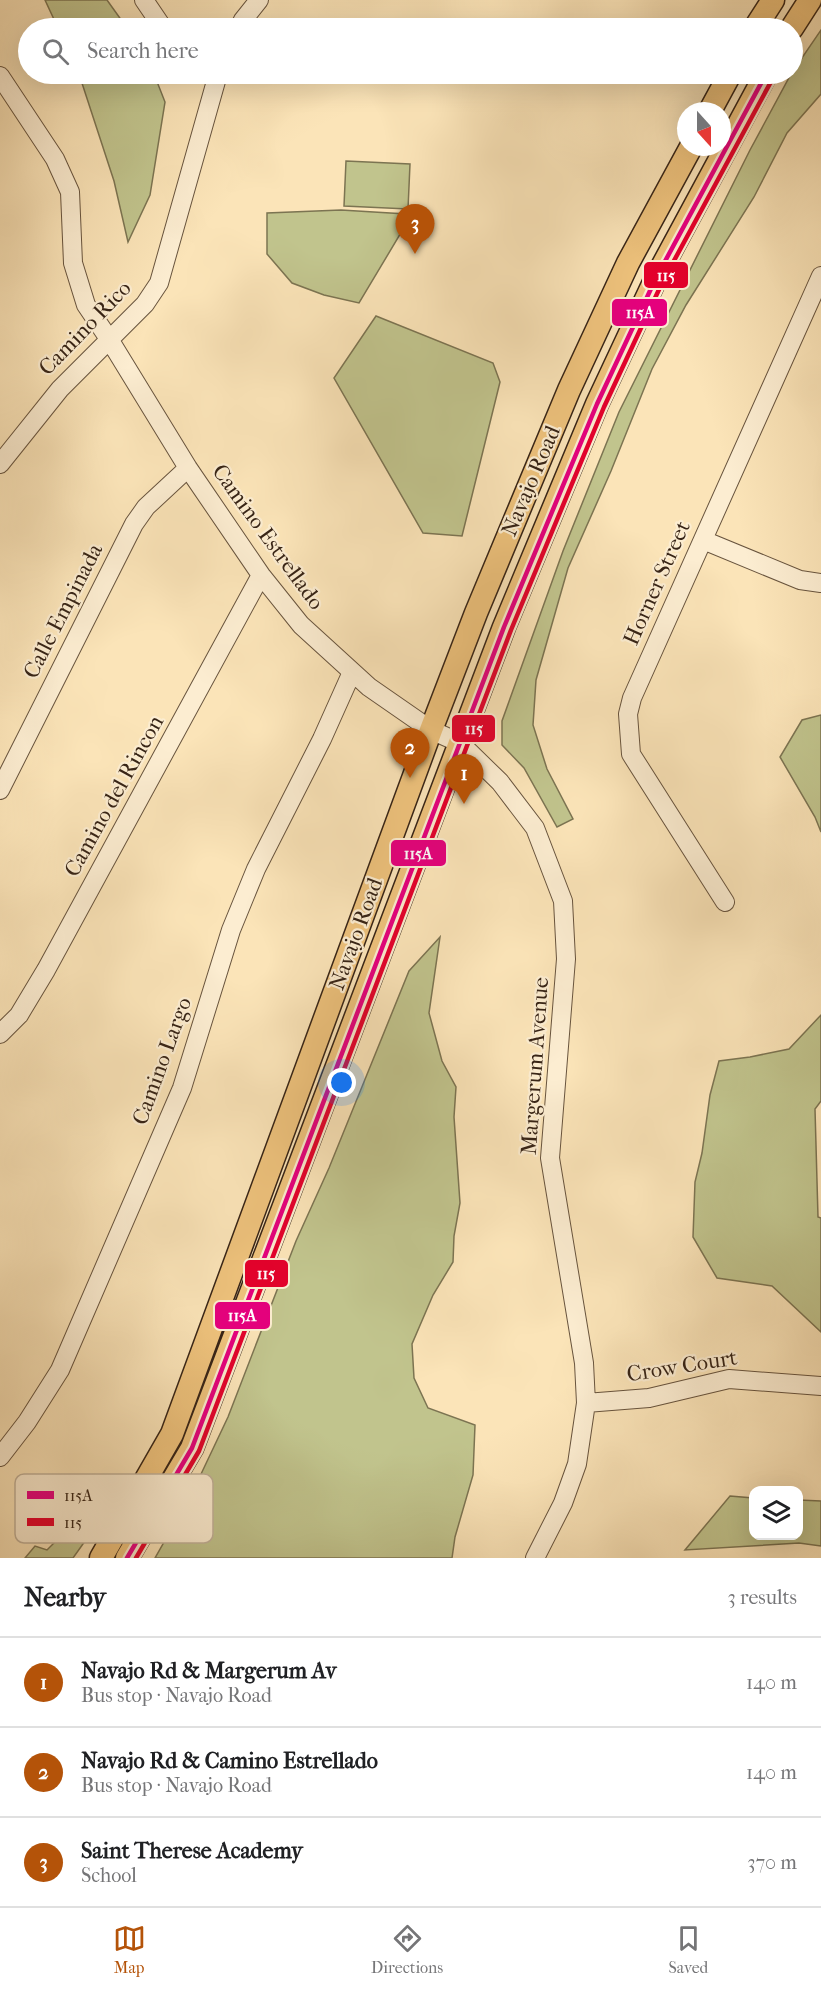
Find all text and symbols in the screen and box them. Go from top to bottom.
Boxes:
search box [18,18,803,84]
icon: search [39,35,72,68]
text: Search here [87,38,199,64]
north arrow [677,102,731,156]
pin: 3 [396,204,434,254]
line badge: 115 [643,261,689,289]
text: 115 [657,266,675,285]
street label: Camino Rico [33,275,137,381]
line badge: 115A [611,298,668,327]
text: 115A [626,303,655,322]
street label: Navajo Road [496,421,566,540]
street label: Camino Estrellado [207,459,329,615]
street label: Horner Street [618,517,696,649]
street label: Calle Empinada [18,539,108,683]
street label: Camino del Rincon [59,711,169,881]
line badge: 115 [451,714,496,743]
text: 115 [465,719,483,738]
pin: 2 [390,728,430,778]
pin: 1 [444,754,484,804]
line badge: 115A [390,839,447,867]
text: 115A [404,844,433,863]
street label: Navajo Road [324,873,389,994]
street label: Margerum Avenue [516,976,554,1156]
street label: Camino Largo [127,994,197,1128]
your location [327,1068,356,1097]
line badge: 115 [244,1259,289,1288]
text: 115 [257,1264,275,1283]
line badge: 115A [214,1301,271,1330]
text: 115A [228,1306,257,1325]
street label: Crow Court [625,1344,739,1388]
legend [15,1474,213,1543]
text: 115A [64,1486,93,1505]
map controls [749,1486,803,1540]
button: layers [749,1486,803,1540]
text: 115 [64,1513,82,1532]
text: Nearby [24,1582,106,1613]
text: 3 results [728,1586,797,1609]
text: Navajo Rd & Margerum Av [81,1658,337,1684]
text: 1 [40,1671,47,1694]
text: 140 m [746,1671,797,1694]
text: Bus stop · Navajo Road [81,1684,272,1707]
text: Navajo Rd & Camino Estrellado [81,1748,378,1774]
text: 2 [38,1761,49,1784]
text: 140 m [746,1761,797,1784]
text: Bus stop · Navajo Road [81,1774,272,1797]
text: Saint Therese Academy [81,1838,303,1864]
text: 3 [39,1851,48,1874]
text: 370 m [747,1851,797,1874]
text: School [81,1864,137,1887]
tab: Map [113,1922,146,1977]
tab: Directions [371,1922,443,1977]
tab: Saved [669,1922,708,1977]

